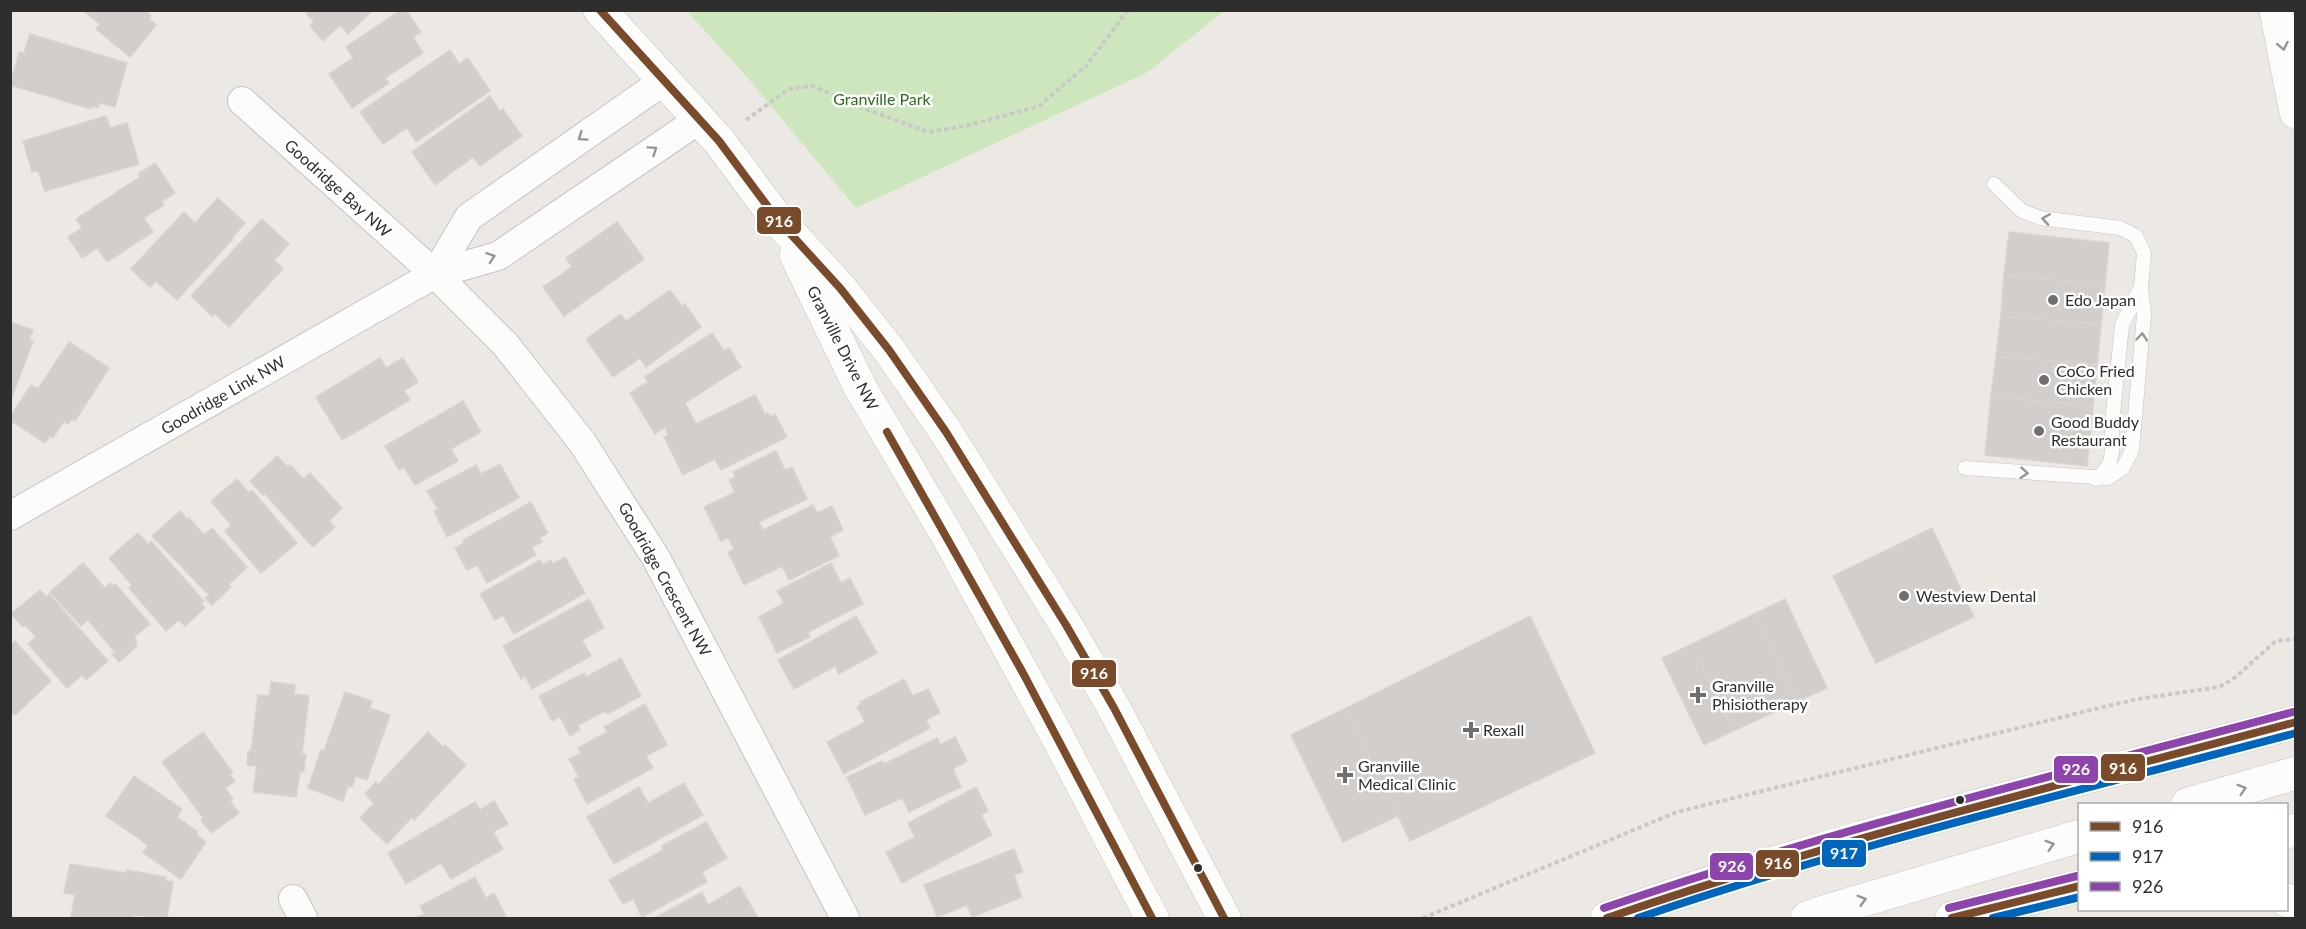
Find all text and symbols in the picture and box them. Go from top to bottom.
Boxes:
one-way arrow [2276,41,2289,51]
park label: Granville Park [833,89,932,108]
one-way arrow [578,130,589,141]
street label: Goodridge Bay NW [281,135,396,241]
one-way arrow [647,146,658,157]
line badge: 916 [756,206,802,235]
text: 916 [765,211,793,230]
one-way arrow [2042,213,2051,225]
one-way arrow [485,252,496,265]
street label: Granville Drive NW [804,282,883,414]
place label: Edo Japan [2065,290,2136,309]
marker: Edo Japan [2046,293,2060,307]
one-way arrow [2135,332,2148,341]
street label: Goodridge Link NW [157,351,289,438]
place label: CoCo Fried Chicken [2056,361,2135,398]
marker: CoCo Fried Chicken [2037,373,2051,387]
place label: Good Buddy Restaurant [2051,412,2140,449]
marker: Good Buddy Restaurant [2032,424,2046,438]
one-way arrow [2019,466,2028,479]
street label: Goodridge Crescent NW [615,499,716,659]
place label: Westview Dental [1916,586,2036,605]
marker: Westview Dental [1897,589,1911,603]
line badge: 916 [1071,659,1117,688]
text: 916 [1080,663,1108,682]
place label: Granville Phisiotherapy [1712,676,1809,713]
marker: Granville Phisiotherapy [1689,686,1707,704]
place label: Rexall [1483,720,1524,739]
marker: Rexall [1464,723,1478,737]
line badge: 916 [2100,753,2146,782]
line badge: 926 [2053,755,2099,784]
place label: Granville Medical Clinic [1358,756,1456,793]
text: 916 [2109,758,2137,777]
text: 926 [2062,759,2090,778]
marker: Granville Medical Clinic [1336,766,1354,784]
one-way arrow [2236,783,2246,796]
unlabelled marker [1954,794,1966,806]
legend [2078,803,2288,911]
text: 916 [2132,815,2163,837]
line badge: 917 [1821,839,1867,868]
one-way arrow [2044,840,2054,852]
text: 917 [1830,843,1858,862]
text: 917 [2132,845,2163,867]
line badge: 916 [1755,849,1800,878]
line badge: 926 [1709,852,1754,881]
text: 916 [1764,853,1792,872]
text: 926 [1718,856,1746,875]
unlabelled marker [1192,862,1204,874]
text: 926 [2132,875,2163,897]
one-way arrow [1857,895,1867,907]

